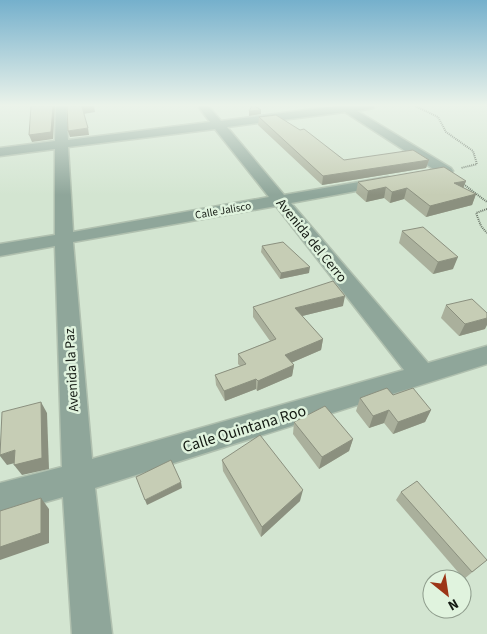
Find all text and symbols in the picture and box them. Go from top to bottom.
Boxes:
street label: Avenida del Cerro [271,194,351,287]
street label: Calle Jalisco [194,198,252,223]
street label: Avenida la Paz [60,328,84,412]
street label: Calle Quintana Roo [180,400,309,458]
north arrow [422,569,472,619]
text: N [444,593,462,615]

